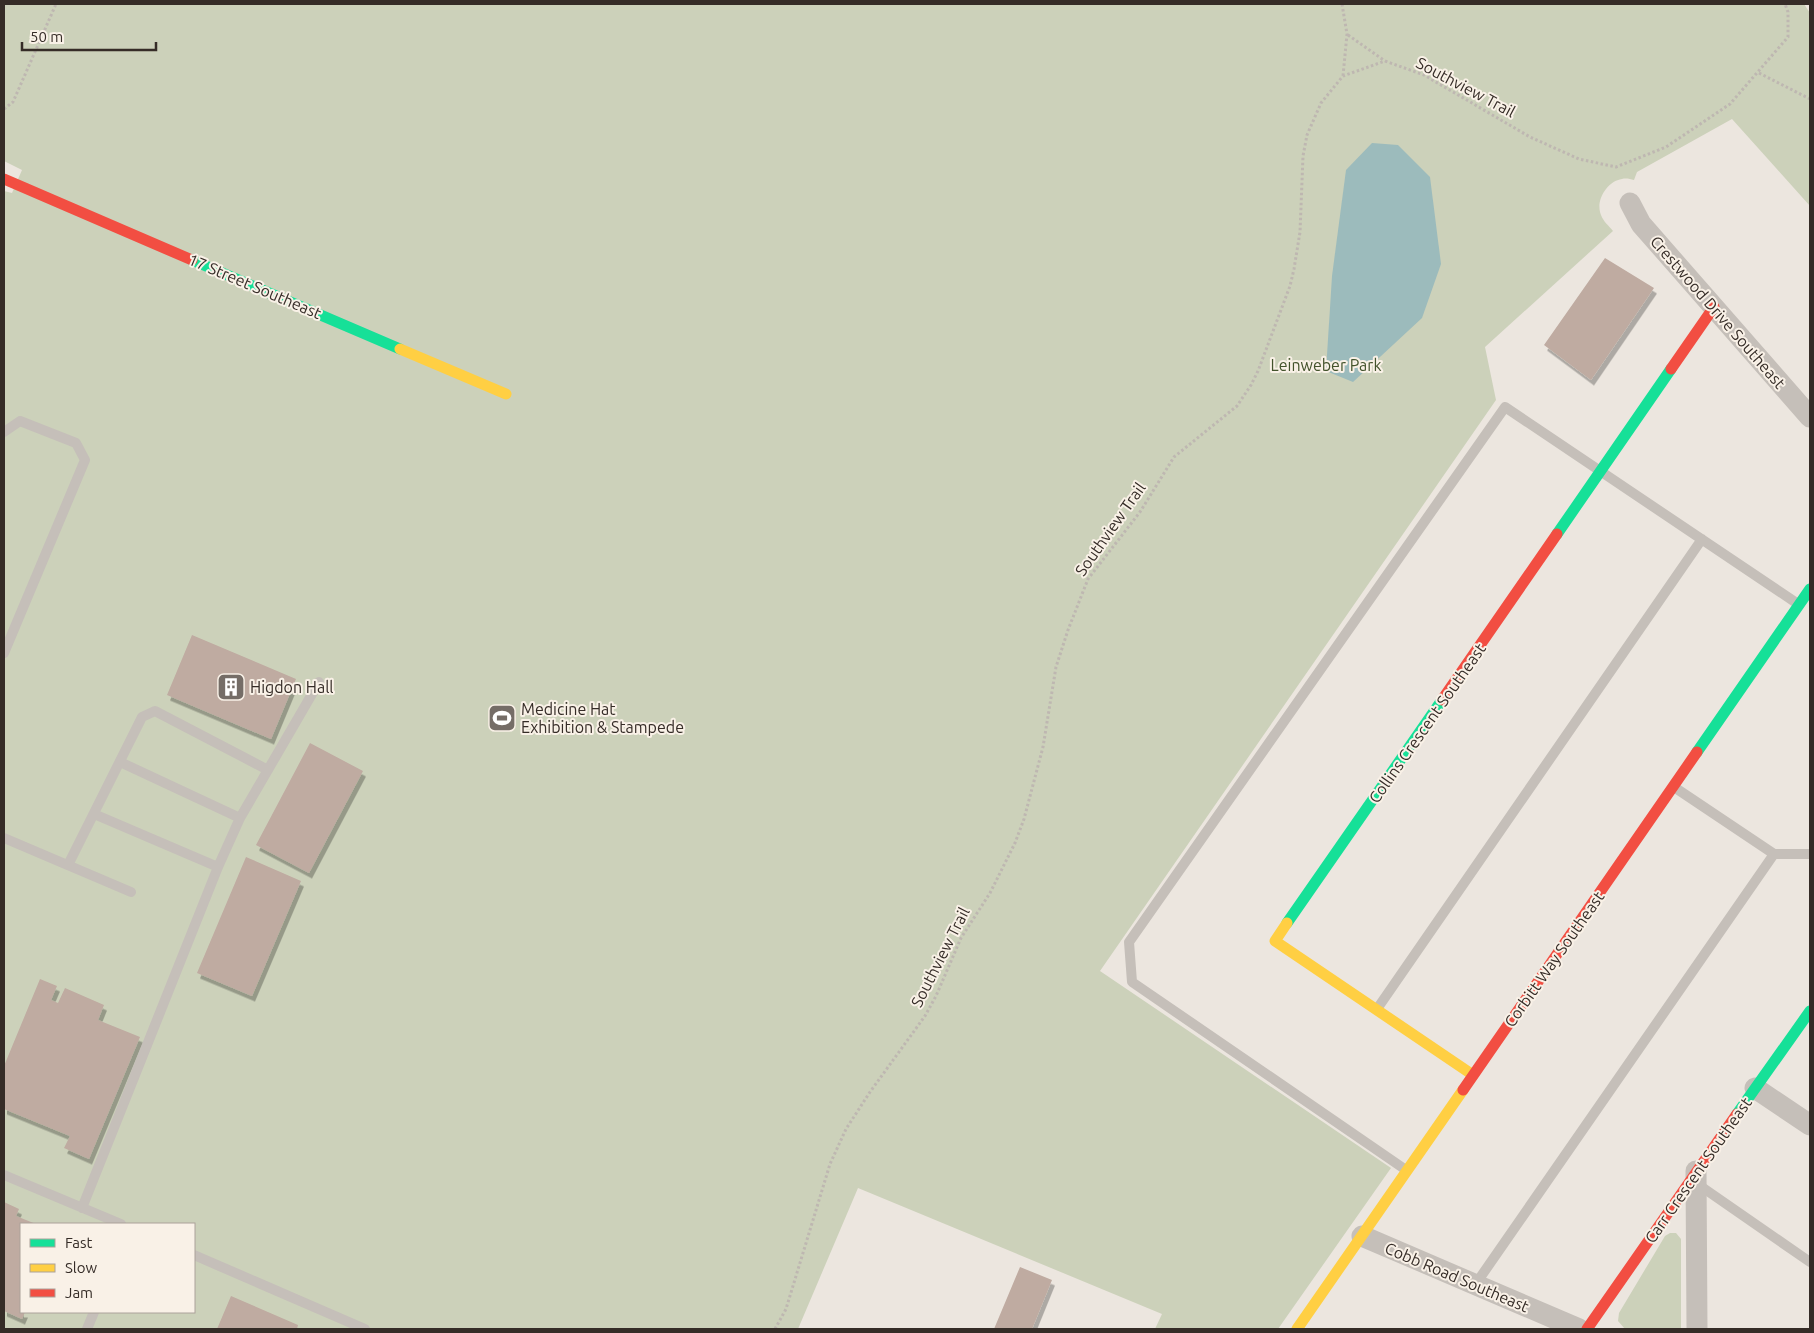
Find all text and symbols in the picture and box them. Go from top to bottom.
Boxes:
scale bar [22,20,156,52]
text: 50 m [30,28,63,45]
street label: Southview Trail [1413,53,1519,121]
street label: Crestwood Drive Southeast [1647,232,1790,392]
street label: 17 Street Southeast [186,250,325,322]
park label: Leinweber Park [1271,356,1381,374]
street label: Southview Trail [1071,479,1149,579]
street label: Collins Crescent Southeast [1365,639,1489,806]
building icon: Higdon Hall [216,672,246,702]
place label: Higdon Hall [250,678,334,696]
place label: Medicine Hat Exhibition & Stampede [521,700,684,736]
sports icon: Medicine Hat Exhibition & Stampede [487,703,517,733]
street label: Corbitt Way Southeast [1500,887,1608,1030]
street label: Southview Trail [907,904,973,1010]
street label: Carr Crescent Southeast [1641,1093,1755,1246]
legend [20,1223,195,1313]
text: Fast [65,1234,93,1251]
street label: Cobb Road Southeast [1382,1238,1532,1316]
text: Slow [65,1259,98,1276]
text: Jam [65,1284,93,1301]

